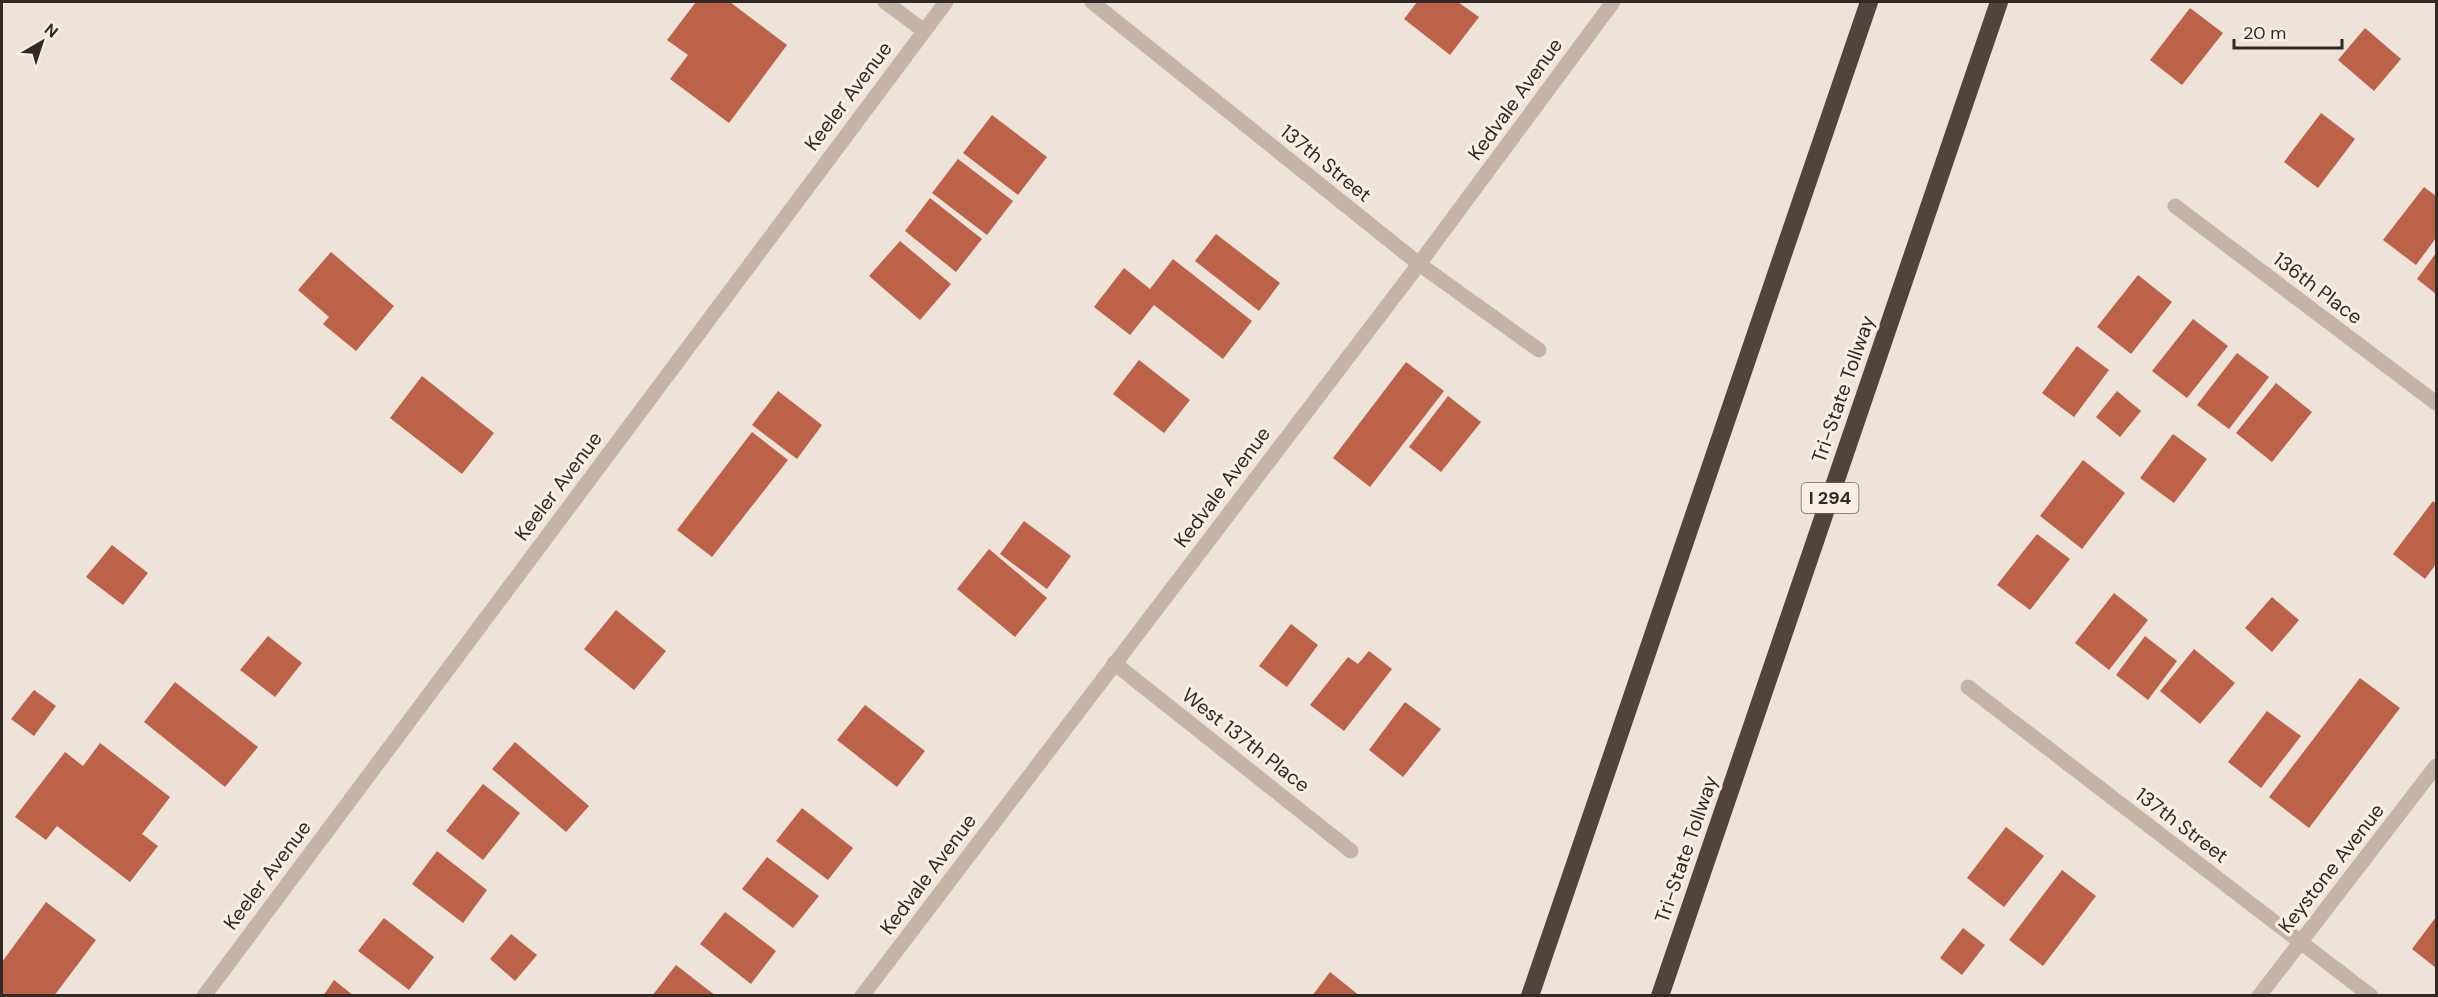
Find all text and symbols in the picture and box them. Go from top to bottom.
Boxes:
north arrow [12,12,72,72]
scale bar [2234,12,2342,50]
text: N [40,19,62,43]
text: 20 m [2243,21,2286,45]
street label: Kedvale Avenue [1462,33,1568,165]
street label: Keeler Avenue [798,36,898,156]
street label: 137th Street [1275,118,1377,208]
street label: 136th Place [2268,246,2368,330]
street label: Tri-State Tollway [1806,312,1880,466]
street label: Kedvale Avenue [1168,421,1276,553]
street label: Keeler Avenue [508,426,608,546]
road number: I 294 [1802,483,1858,513]
street label: West 137th Place [1177,682,1315,798]
street label: Tri-State Tollway [1649,772,1723,926]
street label: 137th Street [2130,782,2234,868]
street label: Keystone Avenue [2272,798,2390,938]
street label: Kedvale Avenue [874,808,982,940]
street label: Keeler Avenue [217,815,317,935]

